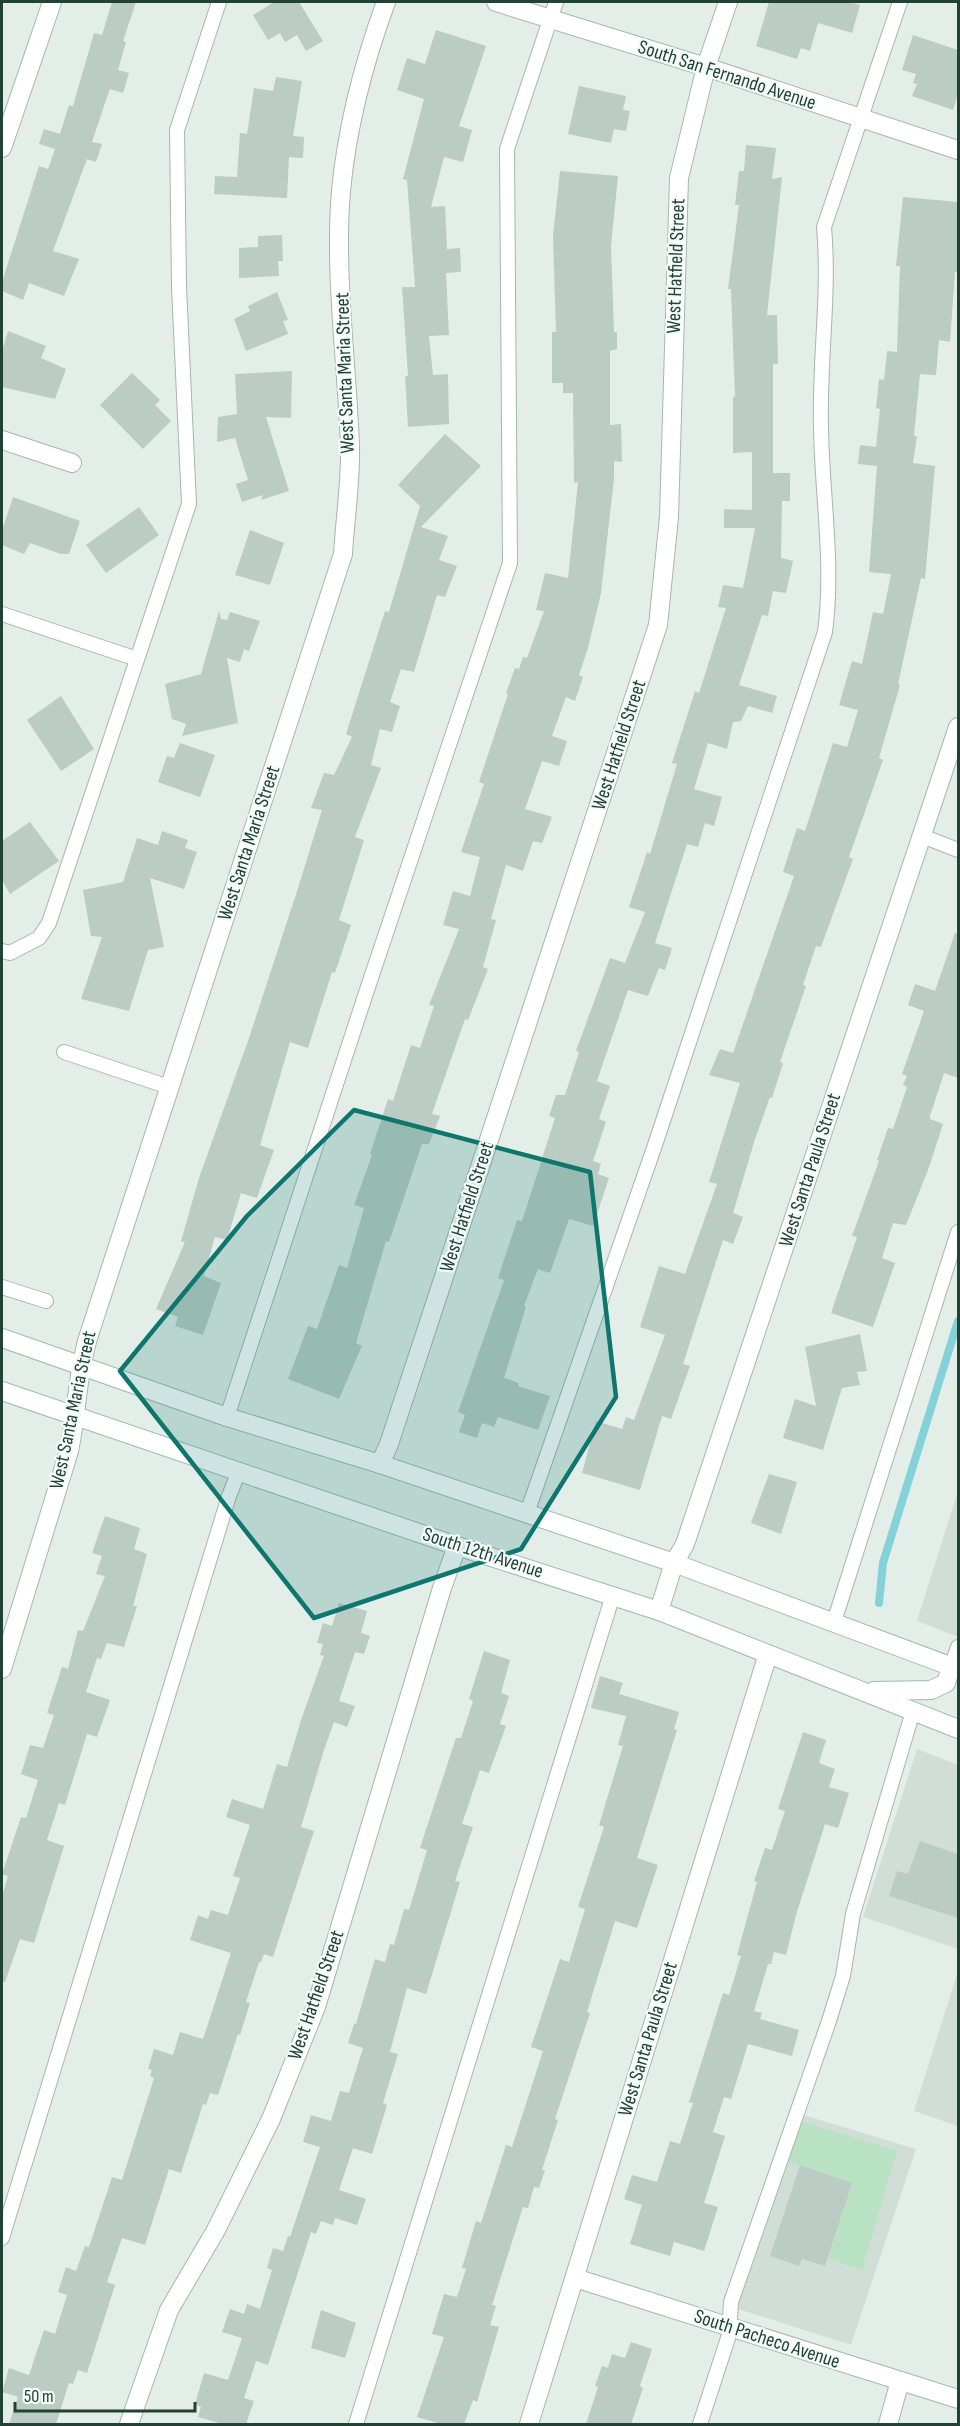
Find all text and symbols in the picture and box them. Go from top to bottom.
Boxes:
street label: South San Fernando Avenue [635,35,819,115]
street label: West Hatfield Street [662,198,690,334]
street label: West Santa Maria Street [330,292,360,454]
street label: West Hatfield Street [587,677,651,813]
street label: West Santa Maria Street [213,763,285,923]
street label: West Santa Paula Street [774,1090,846,1250]
street label: West Hatfield Street [435,1139,499,1275]
street label: West Santa Maria Street [45,1329,101,1491]
street label: South 12th Avenue [420,1522,546,1584]
street label: West Hatfield Street [283,1927,349,2063]
street label: West Santa Paula Street [613,1959,683,2119]
street label: South Pacheco Avenue [691,2304,843,2374]
scale bar [15,2375,195,2413]
text: 50 m [24,2386,54,2407]

